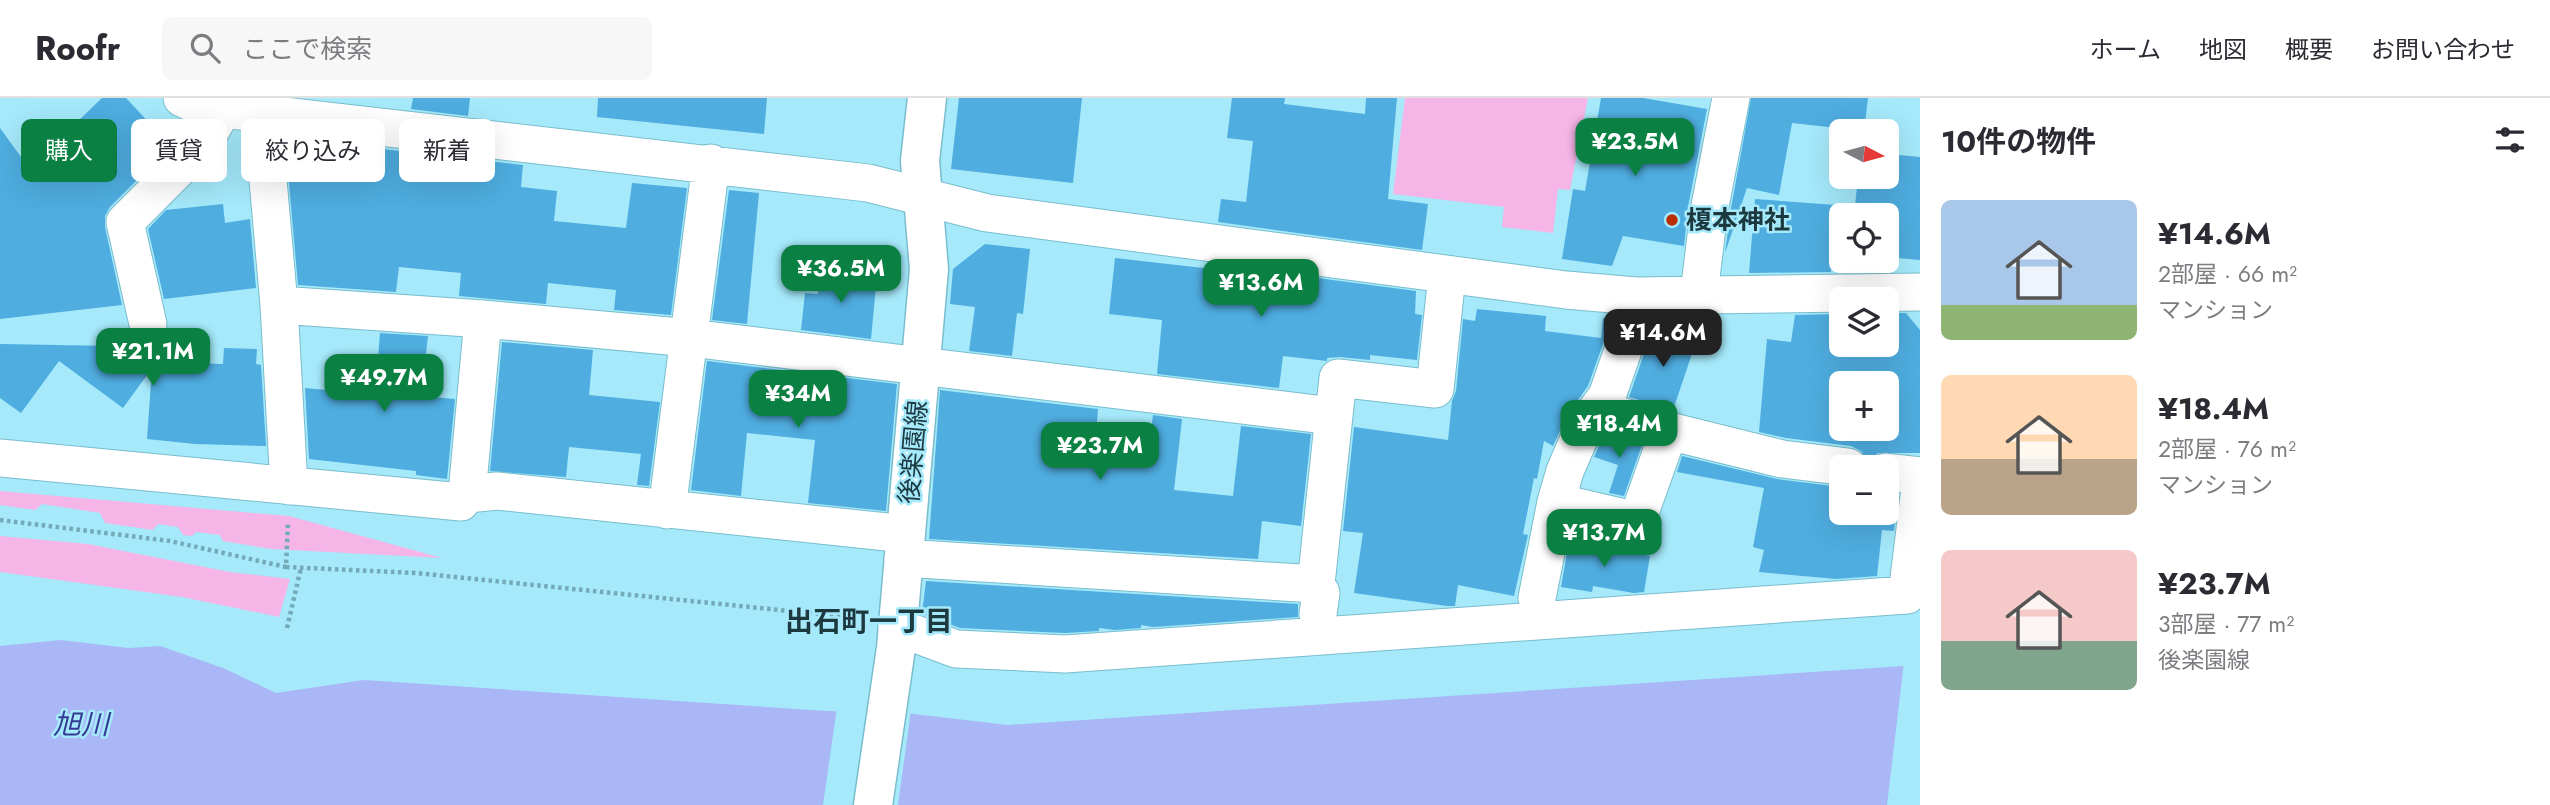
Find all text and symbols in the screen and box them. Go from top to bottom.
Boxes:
search box [162,17,652,80]
text: Roofr [35,25,120,72]
icon: search [186,29,224,67]
text: ここで検索 [242,30,372,68]
text: ホーム [2090,32,2161,67]
text: 地図 [2199,32,2247,67]
text: 概要 [2285,32,2333,67]
text: お問い合わせ [2371,32,2515,67]
pin: ¥23.5M [1578,118,1692,178]
chip: 購入 [21,119,117,182]
chip: 賃貸 [131,119,227,182]
chip: 絞り込み [241,119,385,182]
chip: 新着 [399,119,495,182]
north arrow [1829,119,1899,189]
map controls [1829,119,1899,525]
text: 10件の物件 [1941,120,2096,163]
icon: filters [2491,121,2529,159]
text: ¥23.5M [1591,124,1679,158]
place label: 榎本神社 [1686,201,1790,239]
button: locate [1829,203,1899,273]
marker: 榎本神社 [1664,212,1680,228]
text: ¥14.6M [2158,212,2271,255]
icon: home [1997,228,2081,312]
pin: ¥36.5M [784,246,898,305]
text: ¥36.5M [797,251,885,285]
text: 2部屋 · 66 m² [2158,257,2297,291]
pin: ¥13.6M [1204,260,1318,319]
text: ¥13.6M [1219,265,1303,299]
button: layers [1829,287,1899,357]
text: マンション [2158,293,2273,327]
pin: ¥14.6M [1606,310,1720,369]
text: ¥14.6M [1620,315,1706,349]
pin: ¥21.1M [96,328,210,388]
text: ¥21.1M [112,334,194,368]
pin: ¥49.7M [327,354,441,414]
text: ¥49.7M [341,360,428,394]
pin: ¥34M [757,370,839,430]
button: + [1829,371,1899,441]
text: ¥34M [765,376,831,410]
text: ¥18.4M [2158,387,2269,430]
street label: 後楽園線 [890,399,936,505]
pin: ¥18.4M [1562,400,1676,460]
icon: home [1997,403,2081,487]
text: ¥18.4M [1576,406,1662,440]
pin: ¥23.7M [1043,422,1157,482]
text: ¥23.7M [1057,428,1143,462]
text: 2部屋 · 76 m² [2158,432,2296,466]
button: − [1829,455,1899,525]
text: マンション [2158,468,2273,502]
pin: ¥13.7M [1547,510,1661,569]
text: ¥13.7M [1563,515,1645,549]
text: ¥23.7M [2158,562,2270,605]
icon: home [1997,578,2081,662]
district label: 出石町一丁目 [785,601,953,642]
text: 3部屋 · 77 m² [2158,607,2294,641]
text: 後楽園線 [2158,643,2250,677]
water label: 旭川 [53,704,112,745]

